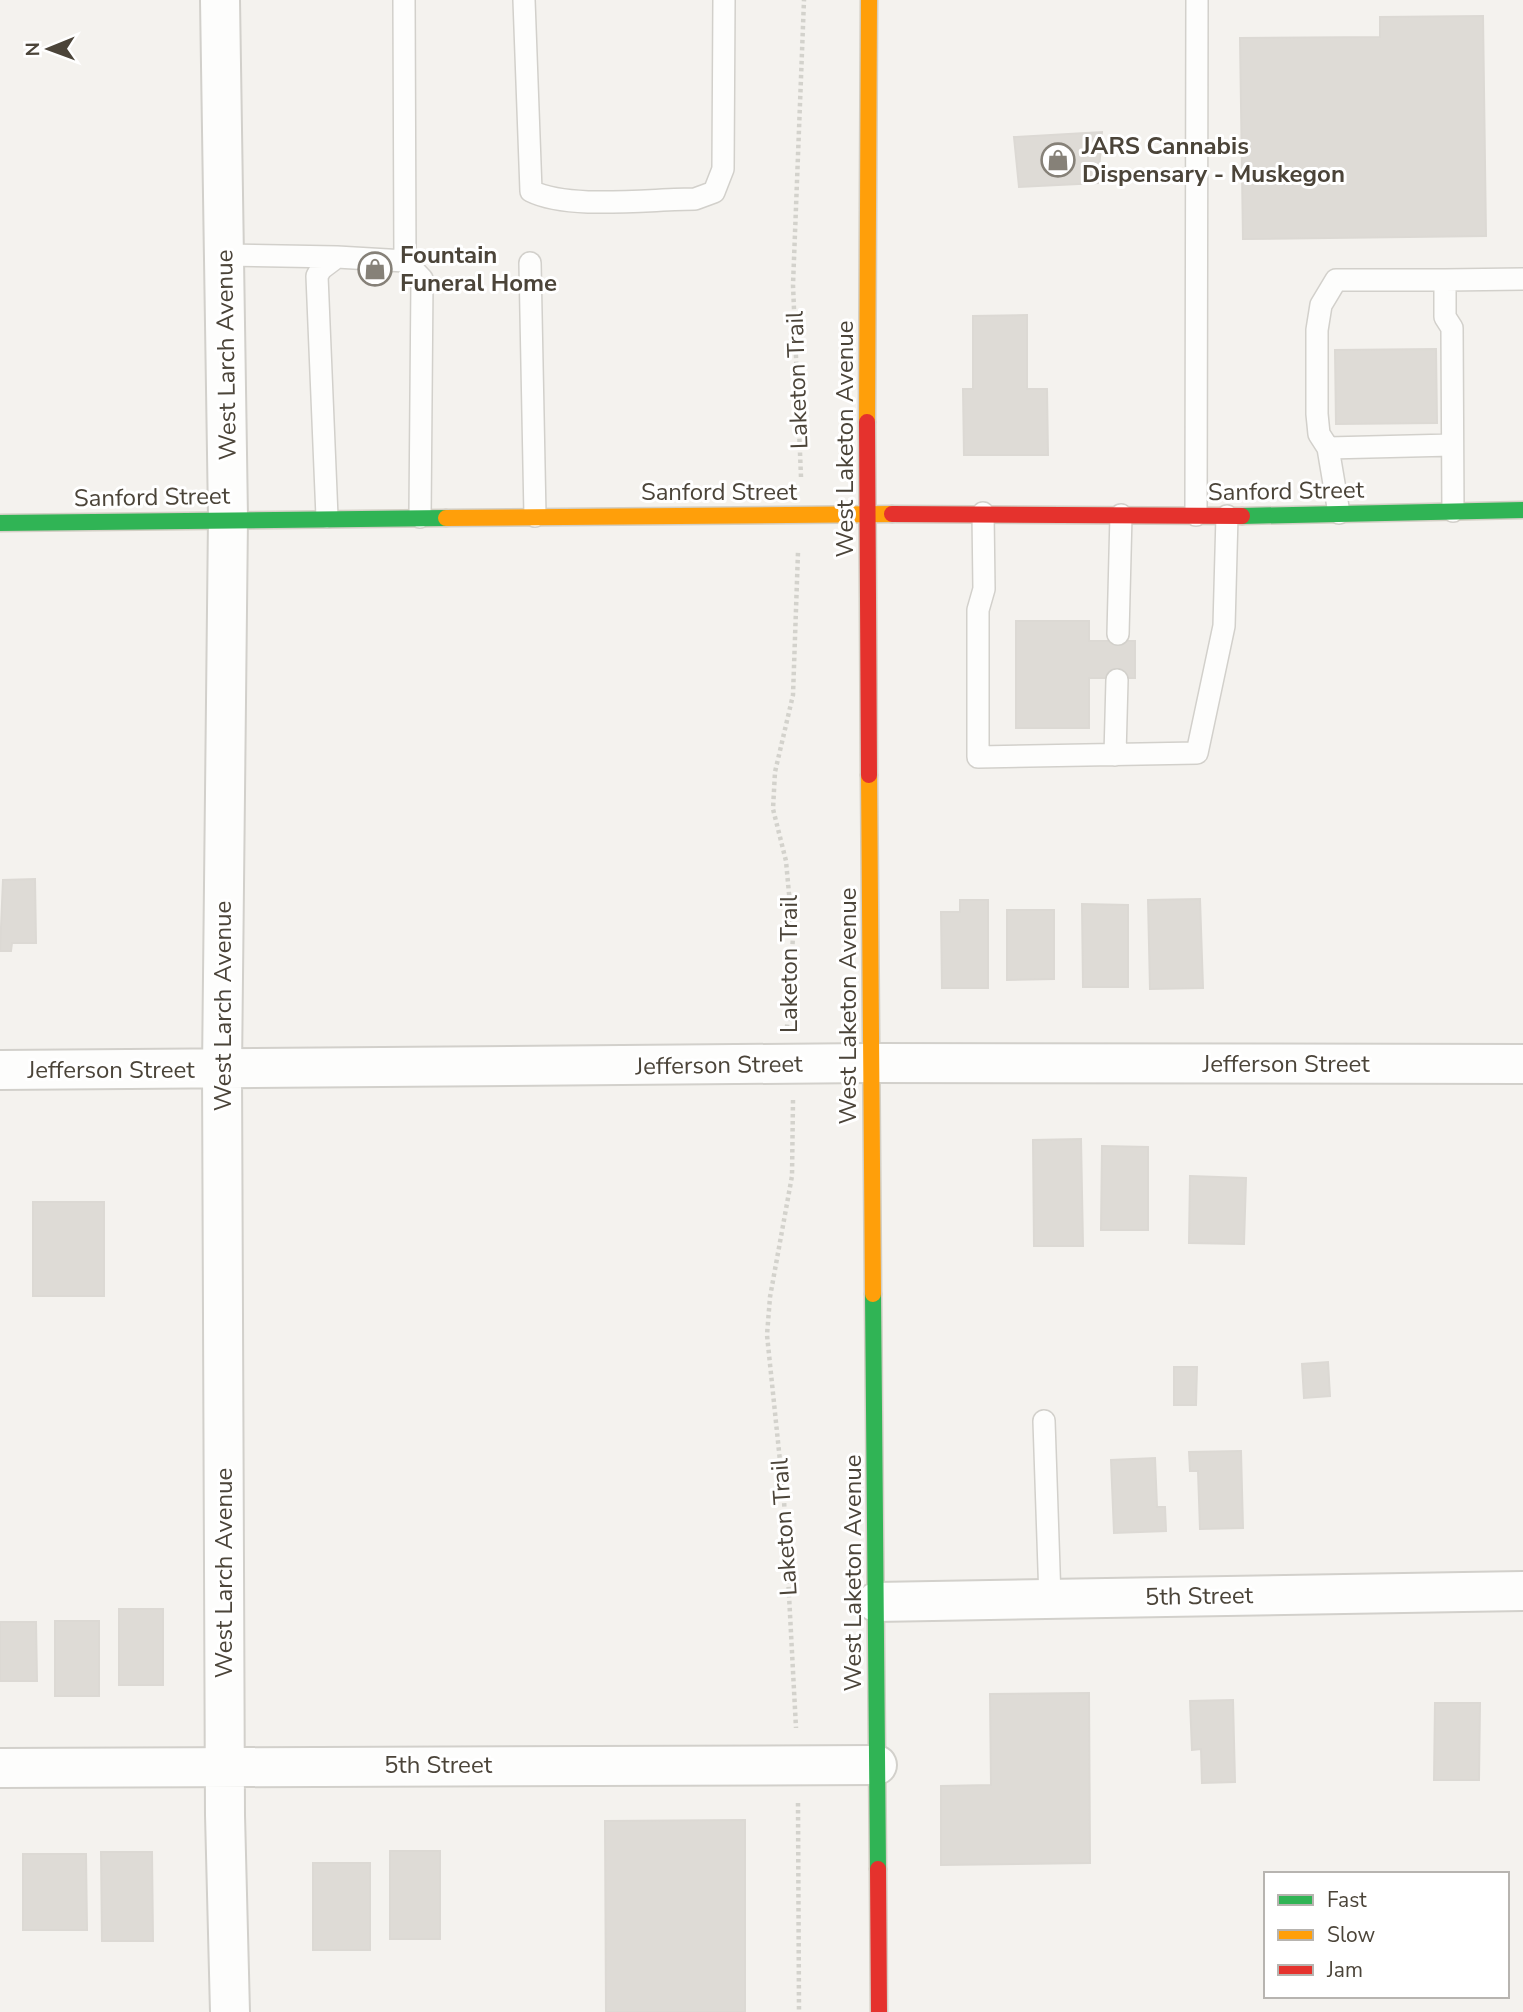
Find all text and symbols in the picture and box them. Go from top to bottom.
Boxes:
north arrow [14,14,84,84]
text: N [20,42,46,57]
place label: JARS Cannabis Dispensary - Muskegon [1081,130,1345,190]
shop icon: JARS Cannabis Dispensary - Muskegon [1039,141,1077,179]
place label: Fountain Funeral Home [400,239,557,299]
street label: West Larch Avenue [208,249,244,461]
shop icon: Fountain Funeral Home [356,250,394,288]
street label: Laketon Trail [779,310,815,450]
street label: West Laketon Avenue [829,320,861,558]
street label: Sanford Street [1208,474,1365,508]
street label: Sanford Street [641,476,798,508]
street label: Sanford Street [74,480,231,514]
street label: West Laketon Avenue [832,887,864,1125]
street label: Laketon Trail [773,895,805,1033]
street label: West Larch Avenue [207,901,239,1111]
street label: Jefferson Street [634,1048,803,1082]
street label: Jefferson Street [1201,1048,1370,1080]
street label: Jefferson Street [26,1054,195,1086]
street label: West Laketon Avenue [837,1454,869,1692]
street label: Laketon Trail [763,1457,805,1597]
street label: West Larch Avenue [208,1468,240,1678]
street label: 5th Street [1145,1579,1254,1613]
street label: 5th Street [384,1749,493,1781]
legend [1264,1872,1509,1998]
text: Fast [1327,1886,1367,1914]
text: Slow [1327,1921,1376,1949]
text: Jam [1326,1956,1363,1984]

